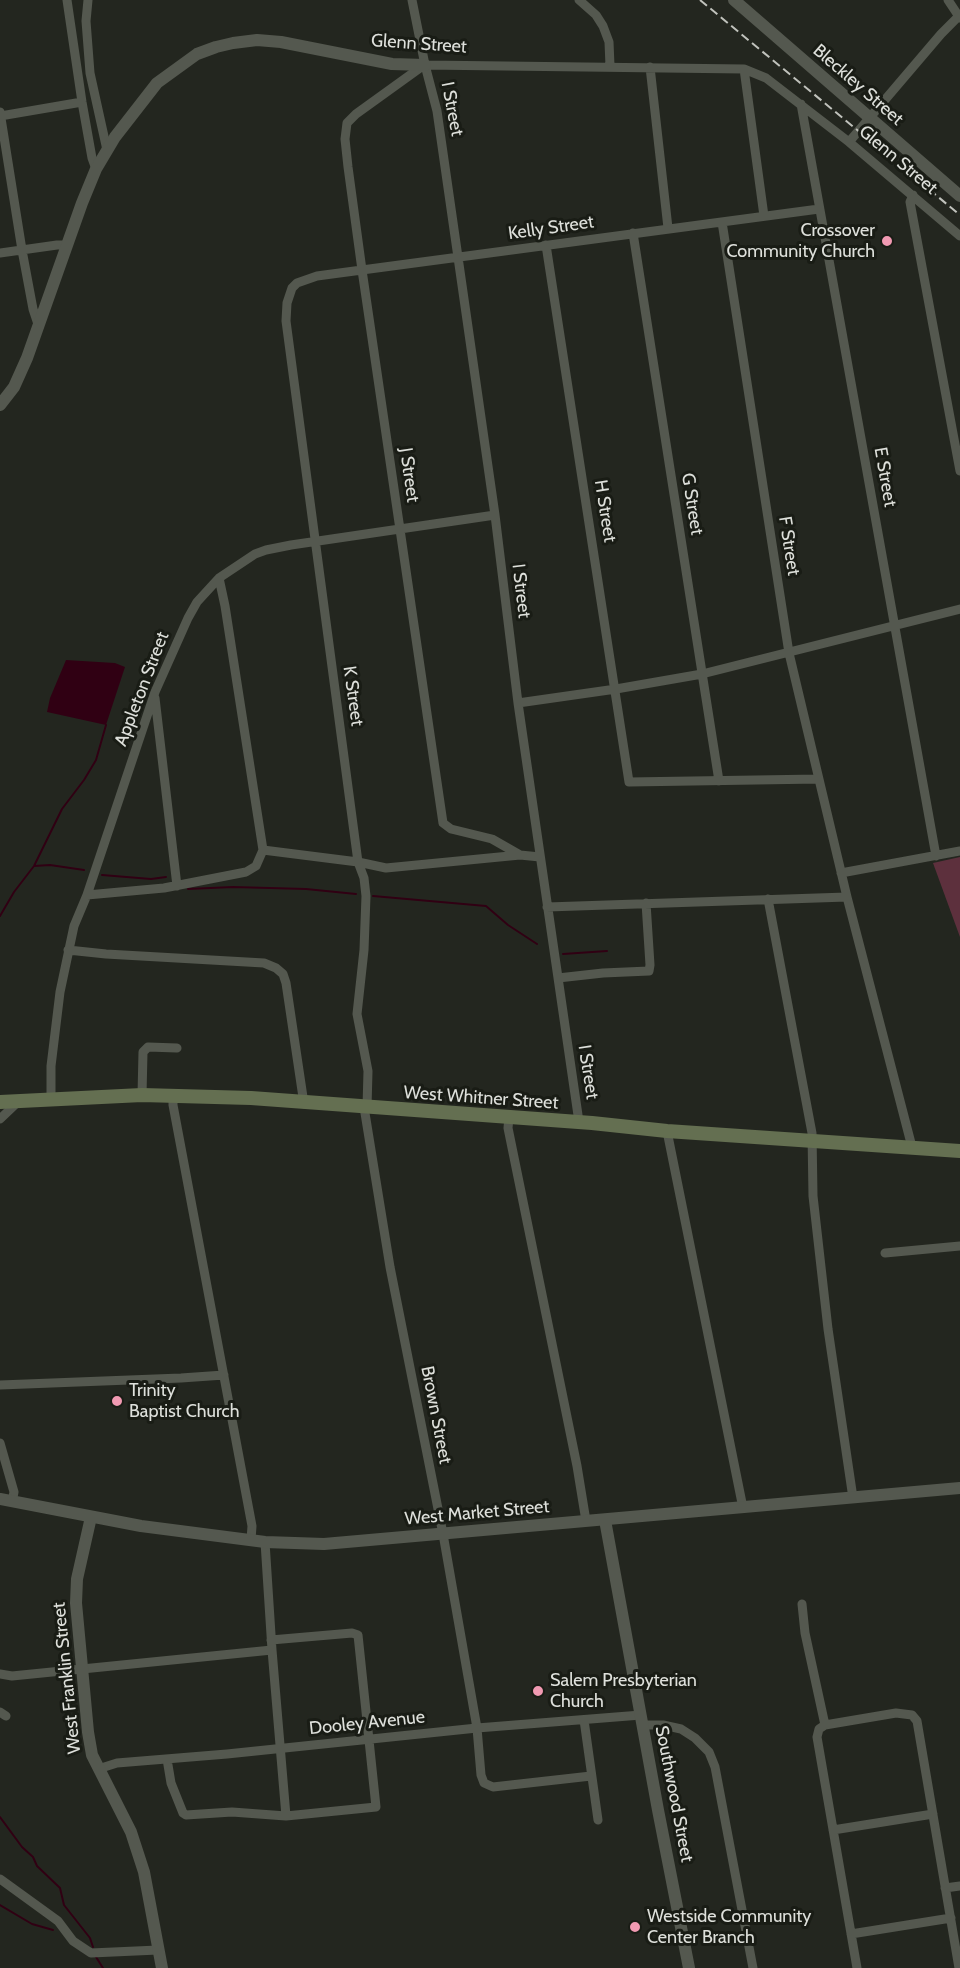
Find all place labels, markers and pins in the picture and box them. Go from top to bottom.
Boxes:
place label: Crossover Community Church [727,220,875,262]
marker: Crossover Community Church [880,234,894,248]
place label: Trinity Baptist Church [129,1380,239,1422]
marker: Trinity Baptist Church [110,1394,124,1408]
place label: Salem Presbyterian Church [550,1670,697,1712]
marker: Salem Presbyterian Church [531,1684,545,1698]
place label: Westside Community Center Branch [647,1906,811,1948]
marker: Westside Community Center Branch [628,1920,642,1934]

